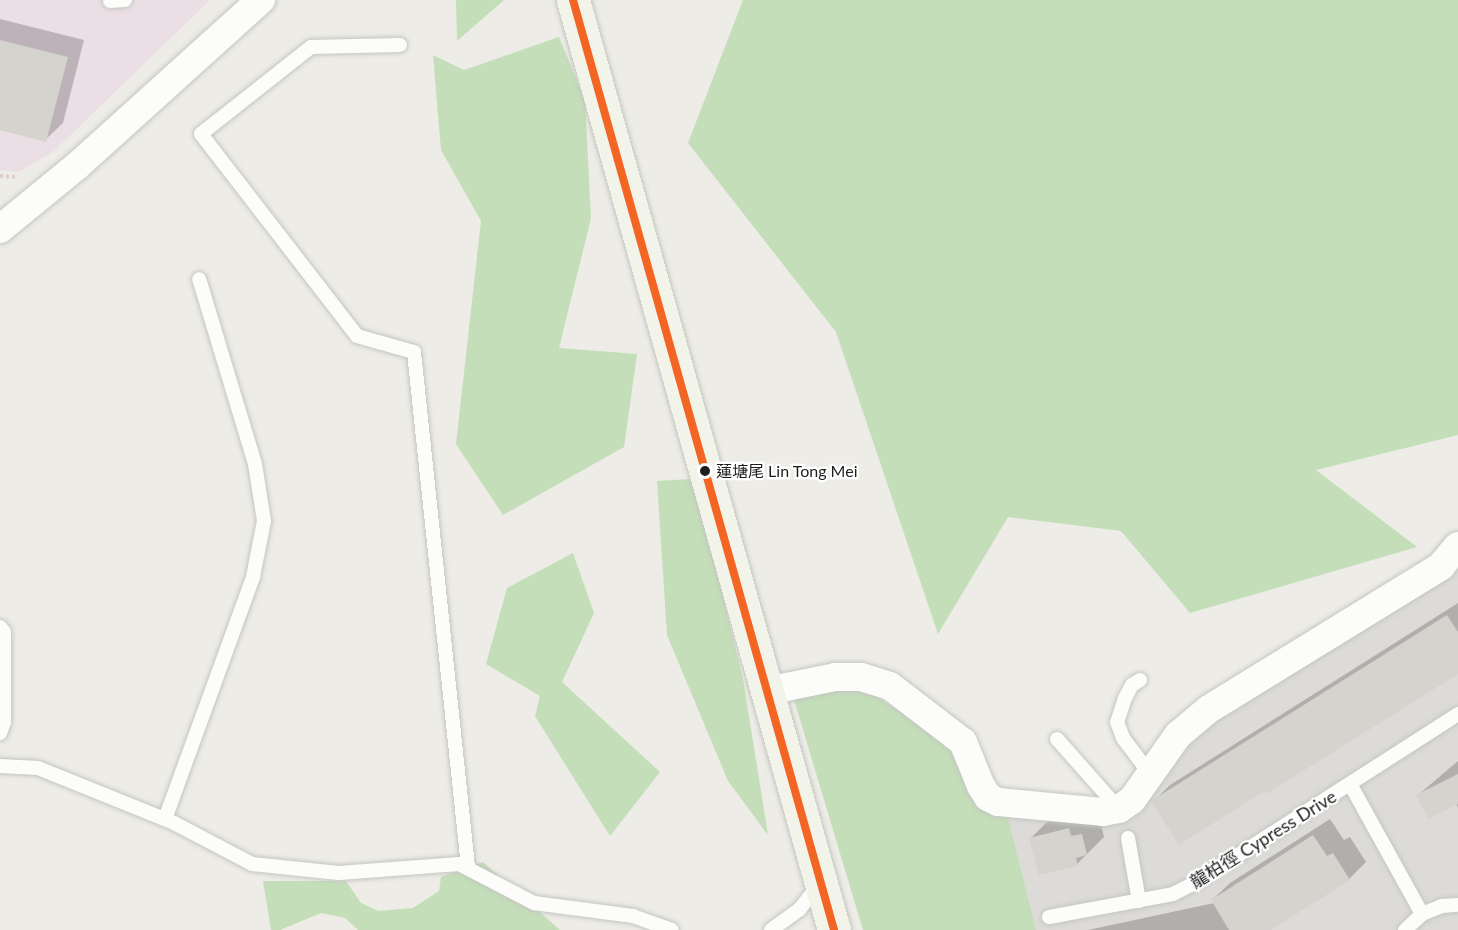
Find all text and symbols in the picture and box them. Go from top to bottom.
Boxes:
place label: 蓮塘尾 Lin Tong Mei [716,461,858,481]
marker: 蓮塘尾 Lin Tong Mei [699,465,711,477]
street label: 龍柏徑 Cypress Drive [1186,785,1340,893]

